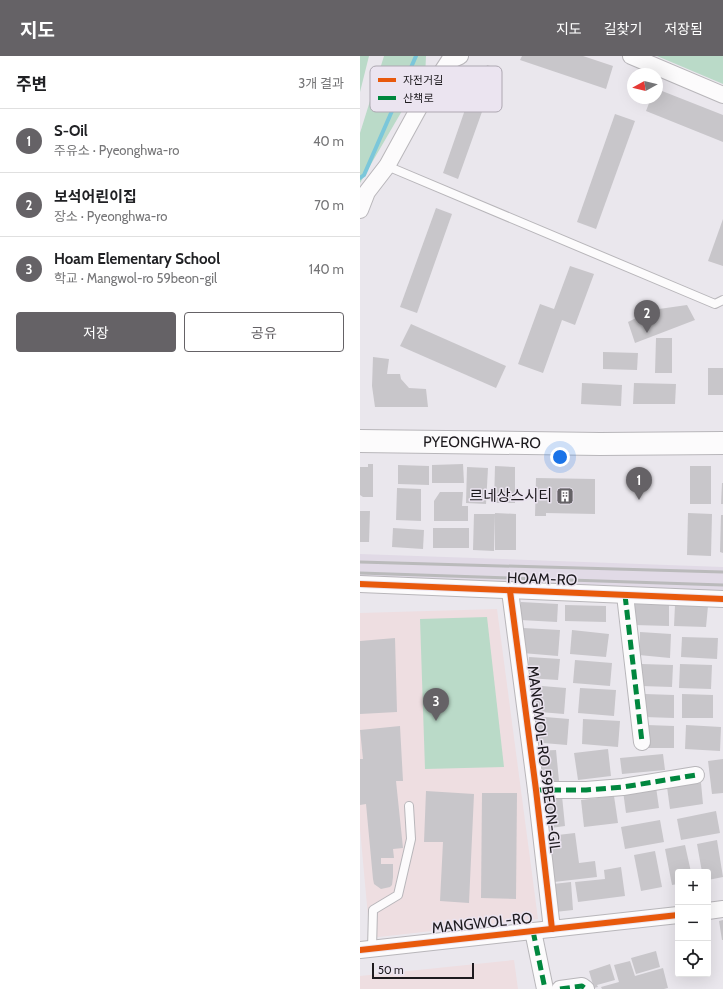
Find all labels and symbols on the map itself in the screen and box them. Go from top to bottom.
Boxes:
legend [370,66,502,112]
north arrow [627,68,663,104]
text: 자전거길 [403,73,443,87]
text: 산책로 [403,91,433,105]
pin: 2 [634,300,660,333]
street label: PYEONGHWA-RO [423,433,541,452]
your location [550,447,570,467]
pin: 1 [626,467,652,500]
building icon: 르네상스시티 [555,486,575,506]
place label: 르네상스시티 [469,487,552,505]
street label: HOAM-RO [507,569,577,589]
street label: MANGWOL-RO 59BEON-GIL [524,664,564,854]
pin: 3 [423,688,449,721]
street label: MANGWOL-RO [431,909,533,937]
scale bar [372,961,474,980]

